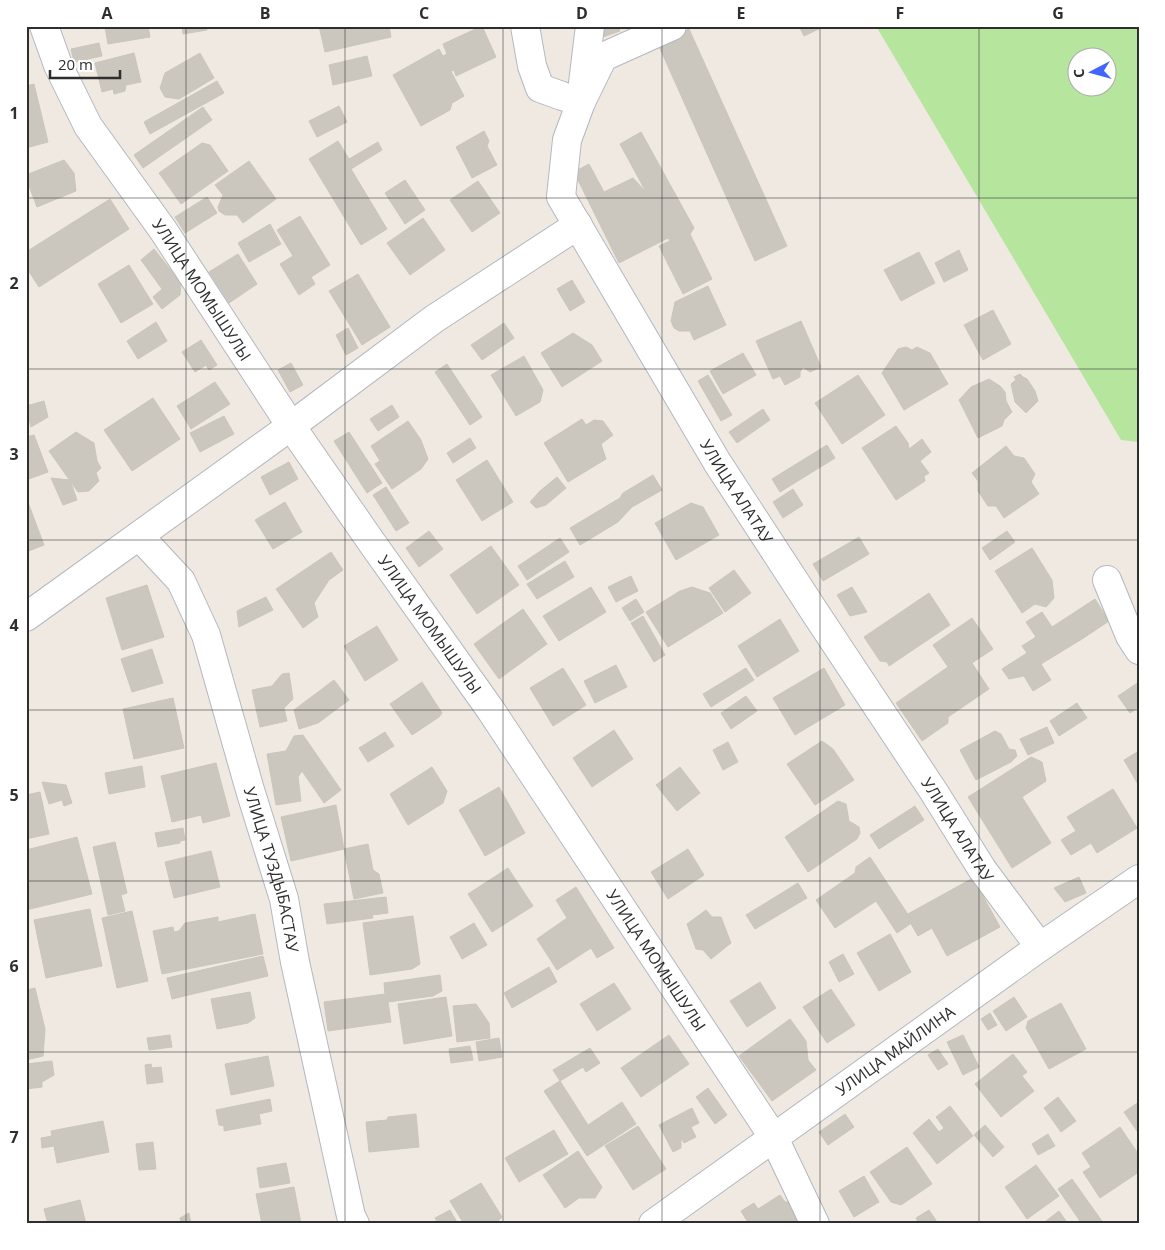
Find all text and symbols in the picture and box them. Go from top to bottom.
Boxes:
text: A [101,2,113,24]
text: B [260,2,270,24]
text: C [419,2,429,24]
text: D [576,2,588,24]
text: E [737,2,746,24]
text: F [896,2,904,24]
text: G [1052,2,1064,24]
scale bar [50,48,120,80]
north arrow [1068,48,1118,98]
text: 20 m [58,54,93,74]
text: С [1069,68,1088,79]
text: 1 [9,102,19,124]
street label: УЛИЦА МОМЫШУЛЫ [147,214,256,365]
text: 2 [9,272,19,294]
street label: УЛИЦА АЛАТАУ [695,435,778,548]
text: 3 [9,443,19,465]
street label: УЛИЦА МОМЫШУЛЫ [373,551,487,698]
text: 4 [9,614,19,636]
street label: УЛИЦА АЛАТАУ [916,773,999,886]
text: 5 [9,784,19,806]
street label: УЛИЦА ТУЗДЫБАСТАУ [239,784,304,954]
street label: УЛИЦА МОМЫШУЛЫ [601,885,711,1035]
text: 6 [9,955,19,977]
street label: УЛИЦА МАЙЛИНА [831,1000,960,1101]
text: 7 [9,1126,19,1148]

